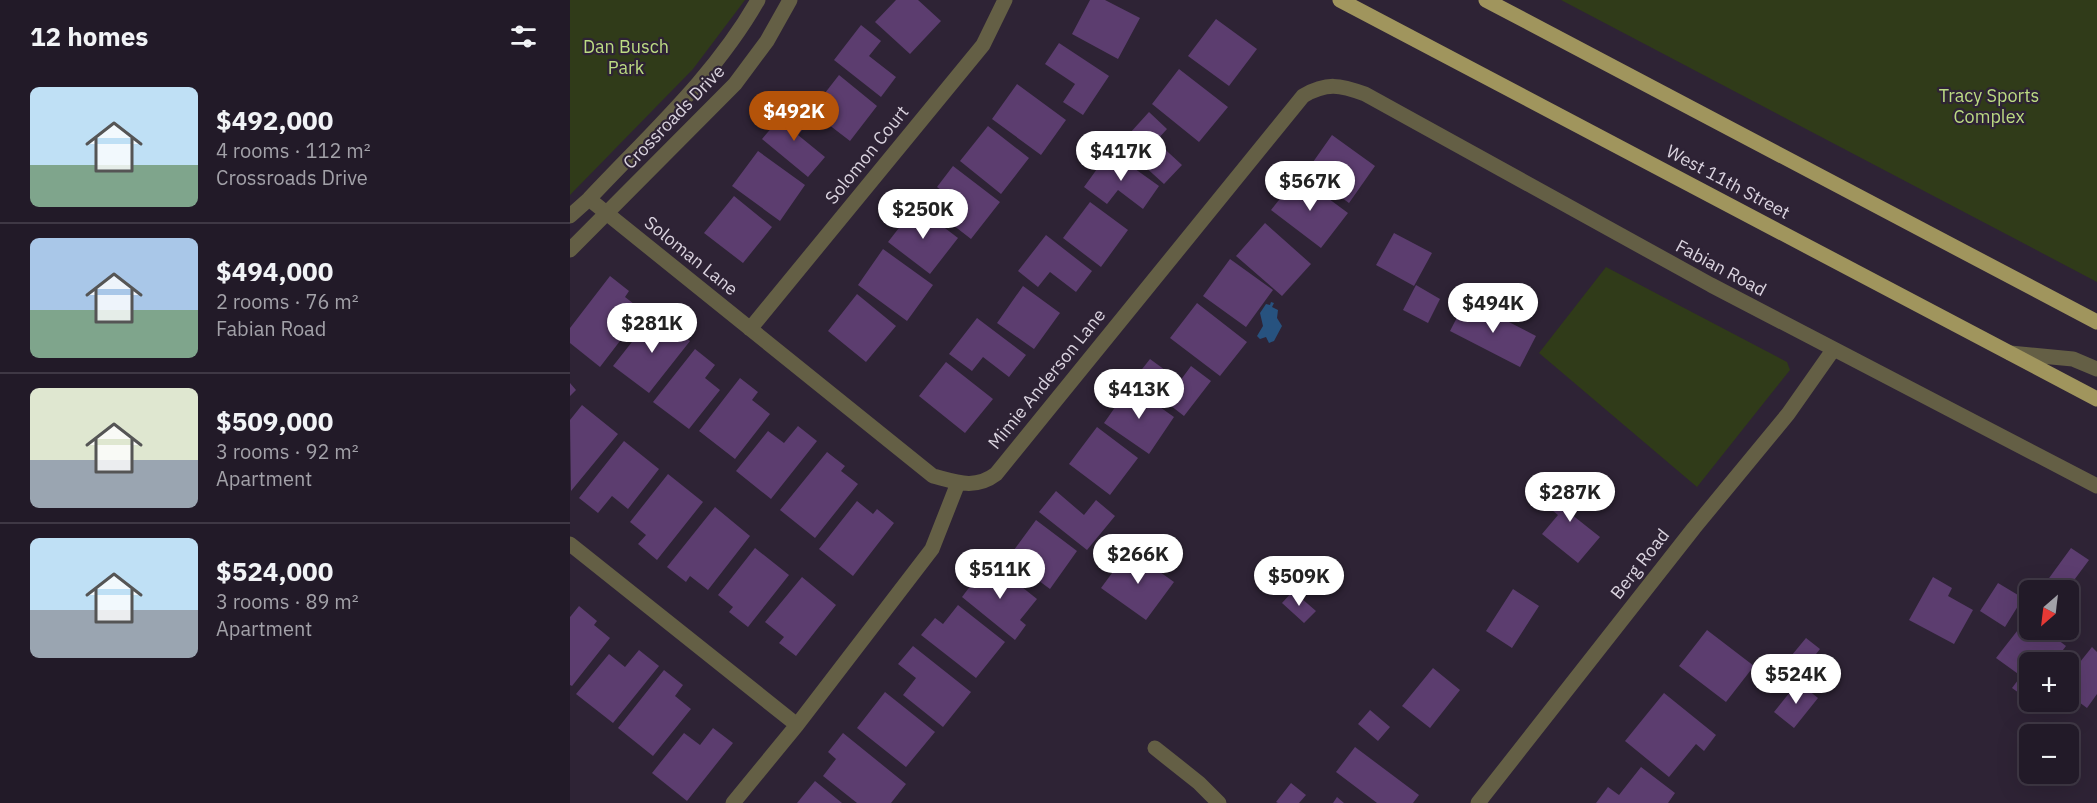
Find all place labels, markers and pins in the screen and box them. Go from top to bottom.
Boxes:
pin: $492K [752,91,836,142]
pin: $417K [1079,131,1163,182]
pin: $567K [1268,161,1352,212]
pin: $250K [881,189,965,240]
pin: $494K [1451,283,1535,334]
pin: $281K [610,303,694,354]
pin: $413K [1097,369,1181,420]
pin: $287K [1528,472,1612,523]
pin: $266K [1096,534,1180,585]
pin: $511K [958,549,1042,600]
pin: $509K [1257,556,1341,607]
pin: $524K [1754,654,1838,705]

